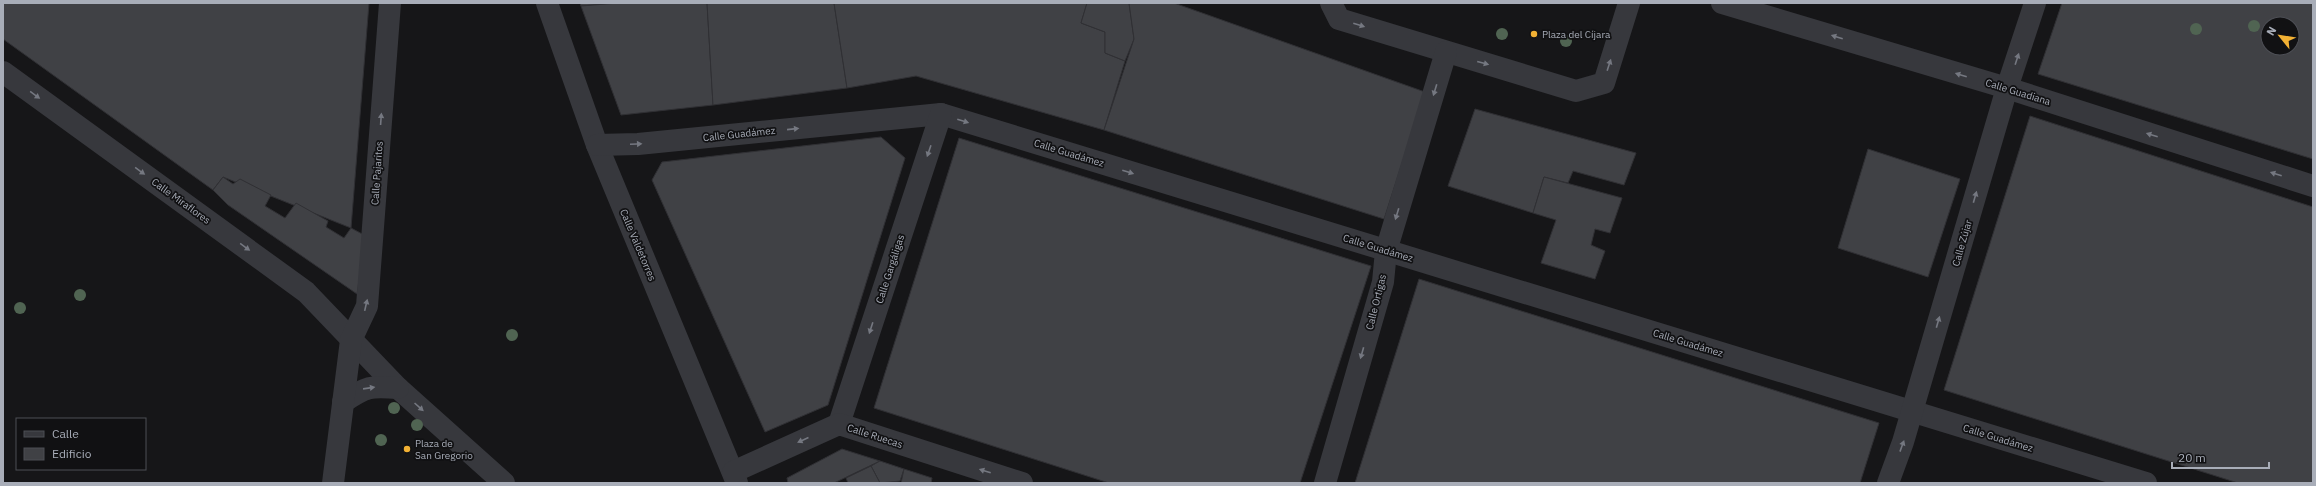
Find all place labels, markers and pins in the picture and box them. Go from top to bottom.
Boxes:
place label: Plaza del Cíjara [1542,28,1611,41]
marker: Plaza del Cíjara [1529,29,1539,39]
place label: Plaza de San Gregorio [415,437,473,462]
marker: Plaza de San Gregorio [402,444,412,454]

